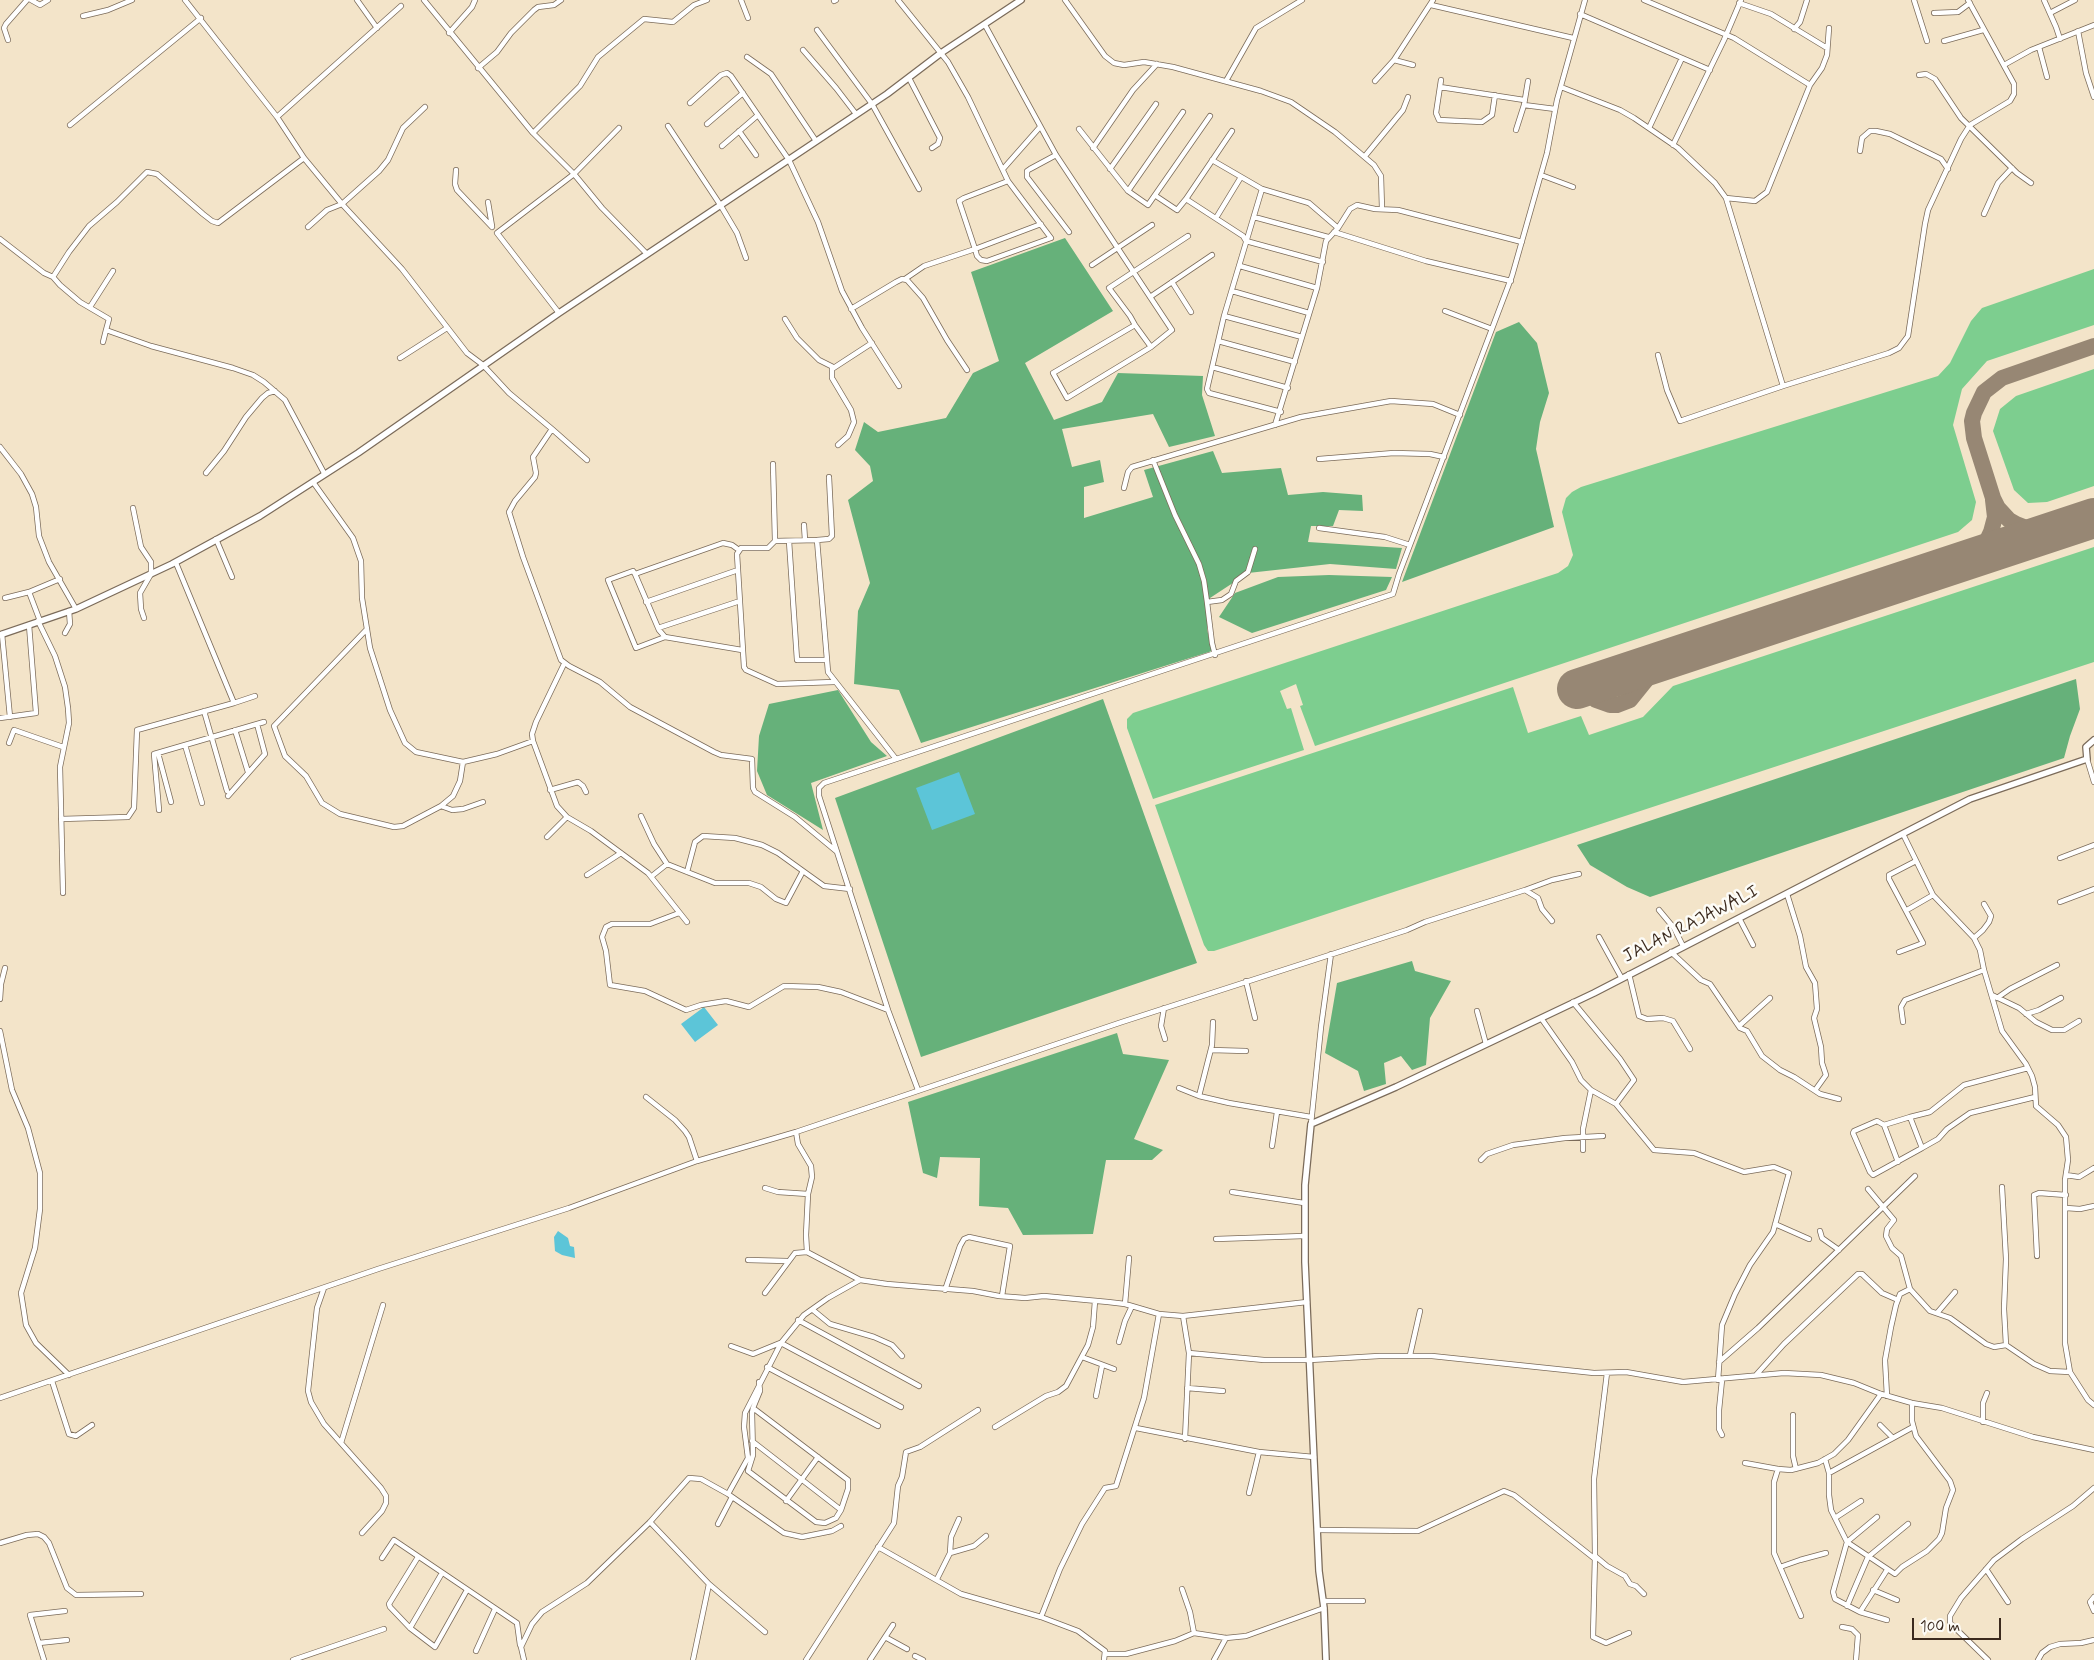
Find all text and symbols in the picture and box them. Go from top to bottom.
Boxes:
street label: JALAN RAJAWALI [1620,881,1762,969]
scale bar [1914,1608,2003,1640]
text: 100 m [1920,1617,1960,1637]

